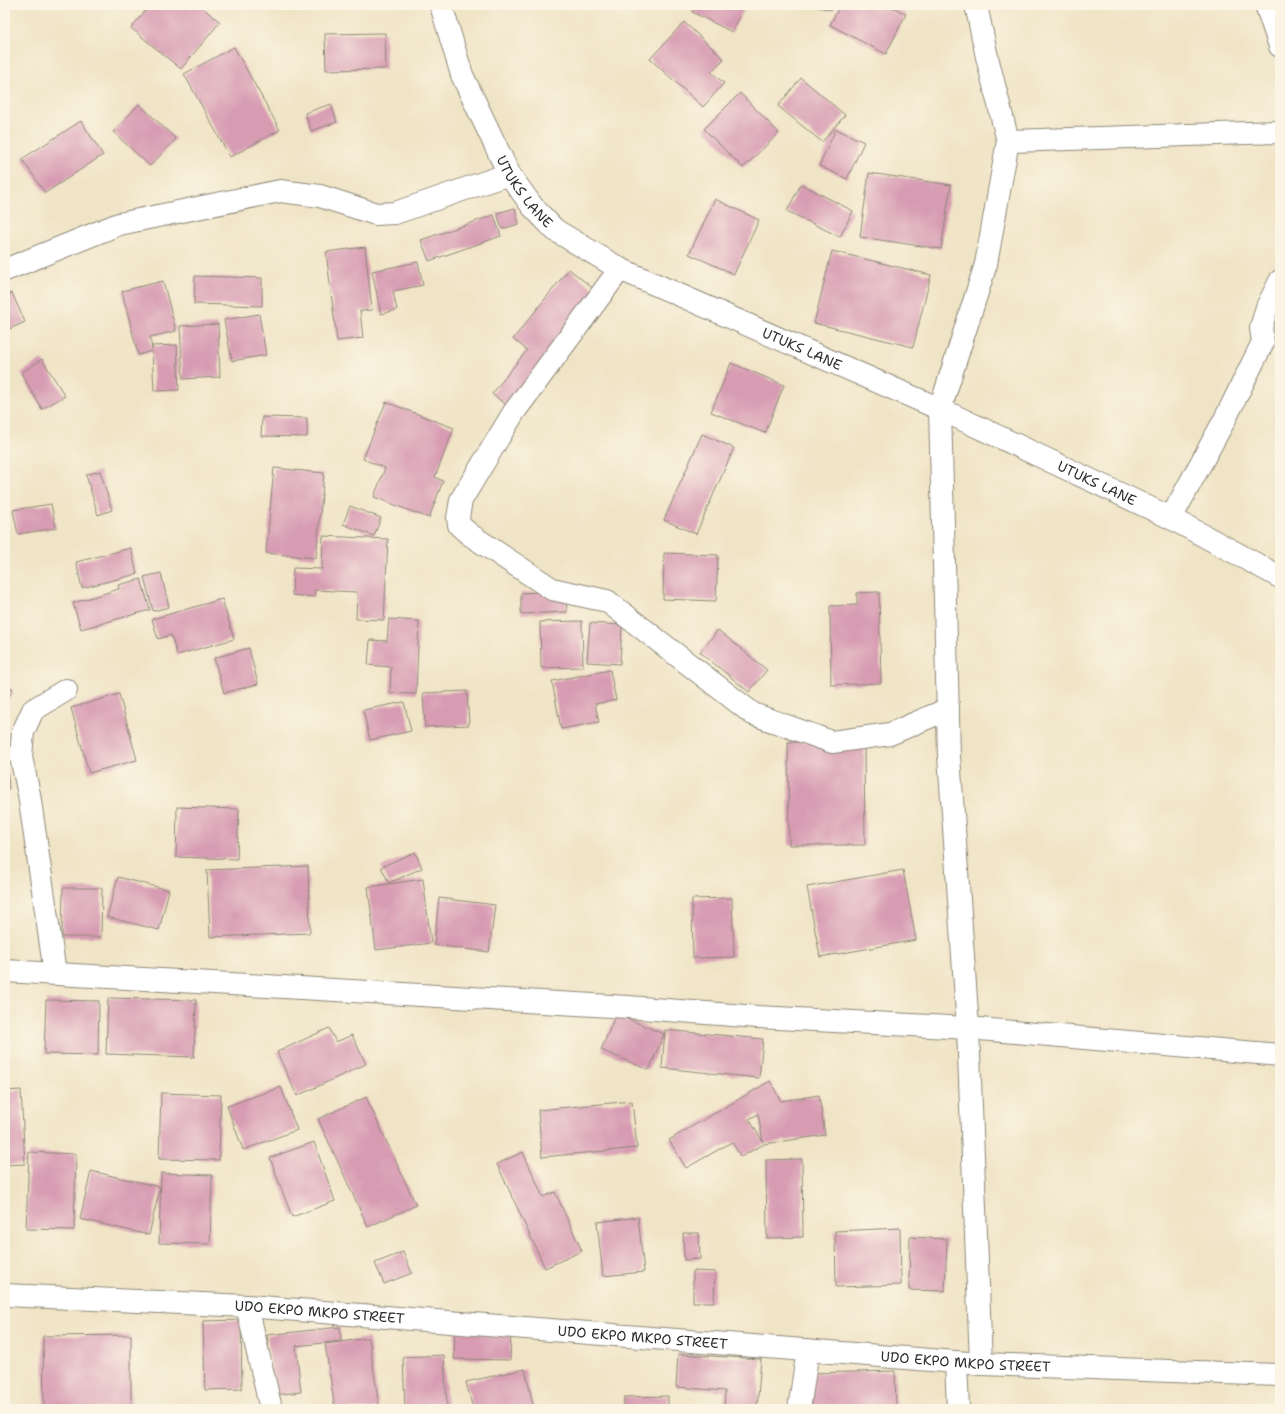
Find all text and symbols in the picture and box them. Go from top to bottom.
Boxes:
street label: UTUKS LANE [493,153,557,232]
street label: UTUKS LANE [759,323,845,374]
street label: UTUKS LANE [1055,457,1140,510]
street label: UDO EKPO MKPO STREET [234,1296,405,1327]
street label: UDO EKPO MKPO STREET [557,1322,728,1353]
street label: UDO EKPO MKPO STREET [880,1347,1051,1376]

